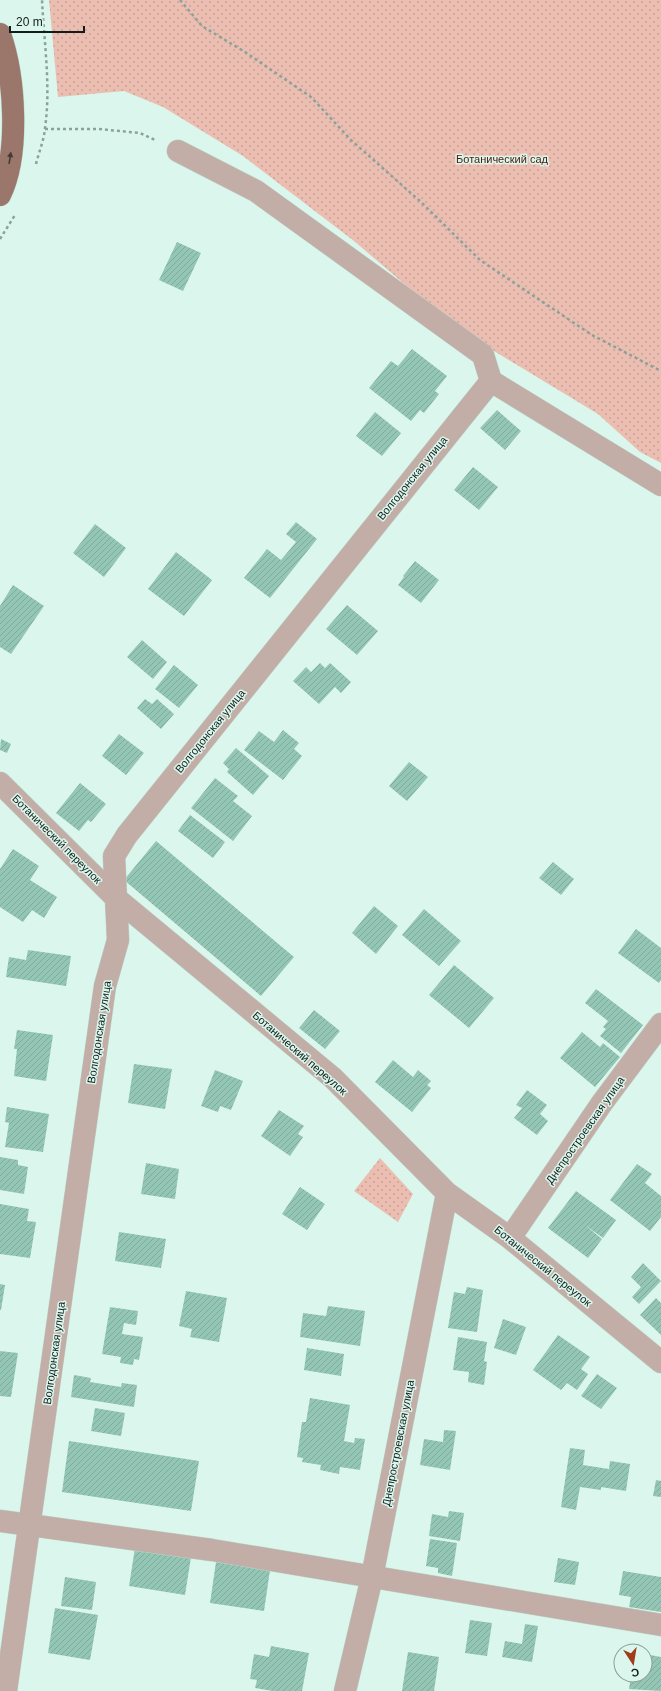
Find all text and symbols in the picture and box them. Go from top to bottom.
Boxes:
scale bar [10,8,84,34]
text: 20 m [16,15,43,29]
one-way arrow [7,152,13,164]
park label: Ботанический сад [456,153,549,165]
street label: Волгодонская улица [375,433,450,522]
street label: Волгодонская улица [173,686,248,775]
street label: Ботанический переулок [10,792,104,886]
street label: Волгодонская улица [85,979,113,1084]
street label: Ботанический переулок [250,1009,350,1097]
street label: Днепростроевская улица [543,1073,627,1186]
street label: Ботанический переулок [492,1223,594,1309]
street label: Волгодонская улица [41,1300,67,1405]
street label: Днепростроевская улица [380,1378,416,1507]
north arrow [613,1643,653,1683]
text: С [630,1666,640,1679]

